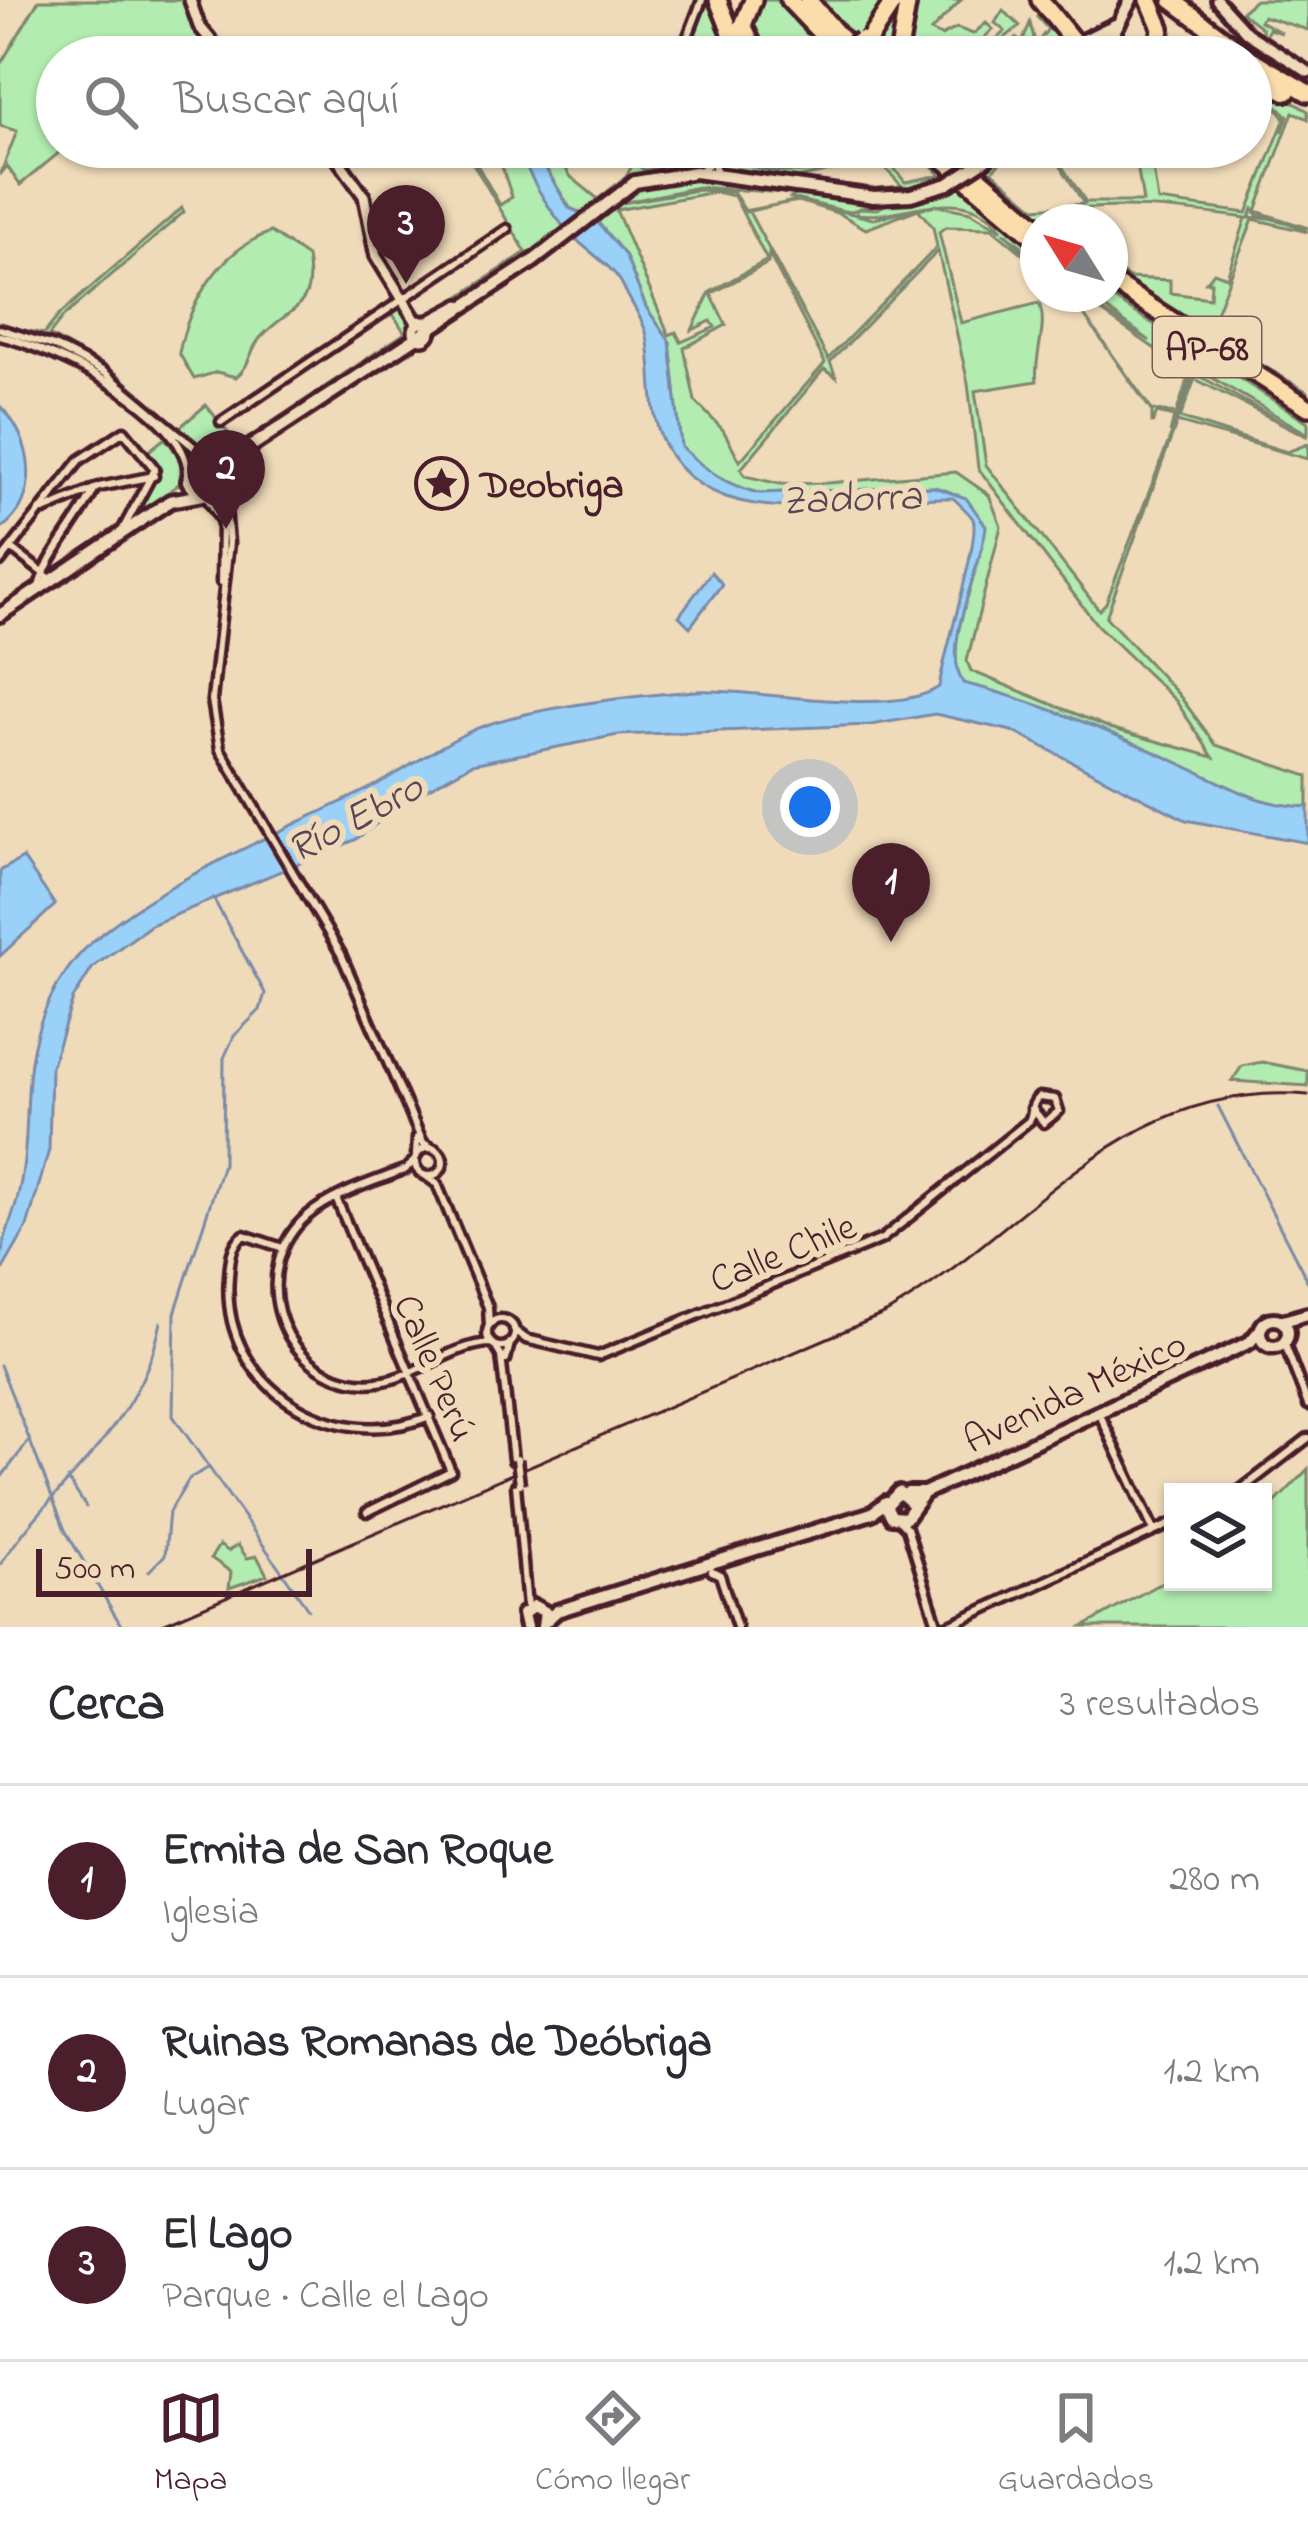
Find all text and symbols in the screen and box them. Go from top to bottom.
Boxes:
search box [36,36,1272,168]
icon: search [78,69,144,135]
text: Buscar aquí [174,69,399,135]
pin: 3 [367,185,445,284]
north arrow [1020,204,1128,312]
road number: AP-68 [1153,317,1261,377]
pin: 2 [187,430,265,529]
place icon: Deobriga [413,455,469,511]
place label: Deobriga [478,459,624,517]
water label: Zadorra [780,468,924,533]
water label: Río Ebro [278,758,436,881]
your location [780,777,840,837]
pin: 1 [852,843,930,942]
street label: Calle Chile [702,1200,866,1310]
street label: Calle Perú [376,1286,489,1451]
street label: Avenida México [955,1318,1197,1471]
map controls [1164,1483,1272,1591]
button: layers [1164,1483,1272,1591]
scale bar [36,1543,312,1596]
text: 500 m [54,1546,135,1594]
text: Cerca [48,1668,165,1743]
text: 3 resultados [1060,1677,1260,1734]
text: Ermita de San Roque [162,1819,553,1885]
text: 1 [81,1852,93,1909]
text: 280 m [1169,1852,1260,1909]
text: Iglesia [162,1885,259,1942]
text: Ruinas Romanas de Deóbriga [162,2011,712,2077]
text: 2 [77,2044,97,2101]
text: 1.2 km [1163,2044,1260,2101]
text: Lugar [162,2077,249,2134]
text: El Lago [162,2203,293,2269]
text: 3 [79,2236,95,2293]
text: 1.2 km [1163,2236,1260,2293]
text: Parque · Calle el Lago [162,2269,489,2326]
tab: Mapa [154,2385,227,2505]
tab: Cómo llegar [535,2385,690,2505]
tab: Guardados [998,2385,1154,2505]

